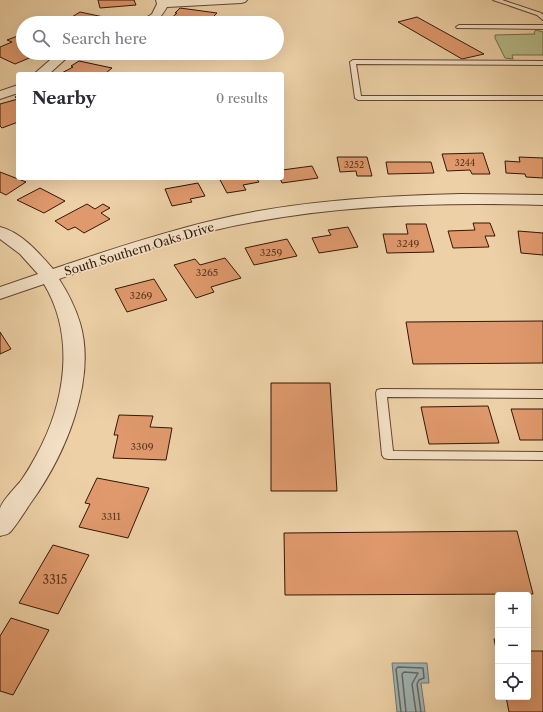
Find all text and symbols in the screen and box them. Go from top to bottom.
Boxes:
search box [16,16,284,60]
icon: search [30,27,52,49]
text: Search here [62,29,147,48]
text: Nearby [32,88,96,108]
text: 0 results [216,90,268,106]
house number: 3244 [455,157,475,168]
house number: 3252 [344,159,364,170]
street label: South Southern Oaks Drive [62,219,216,279]
house number: 3249 [397,237,420,250]
house number: 3259 [260,246,282,259]
house number: 3265 [196,266,218,279]
house number: 3269 [130,289,153,302]
house number: 3309 [130,440,154,453]
house number: 3311 [101,510,122,523]
house number: 3315 [43,572,67,587]
map controls [495,592,531,700]
button: + [495,592,531,628]
button: − [495,628,531,664]
button: locate [495,664,531,700]

